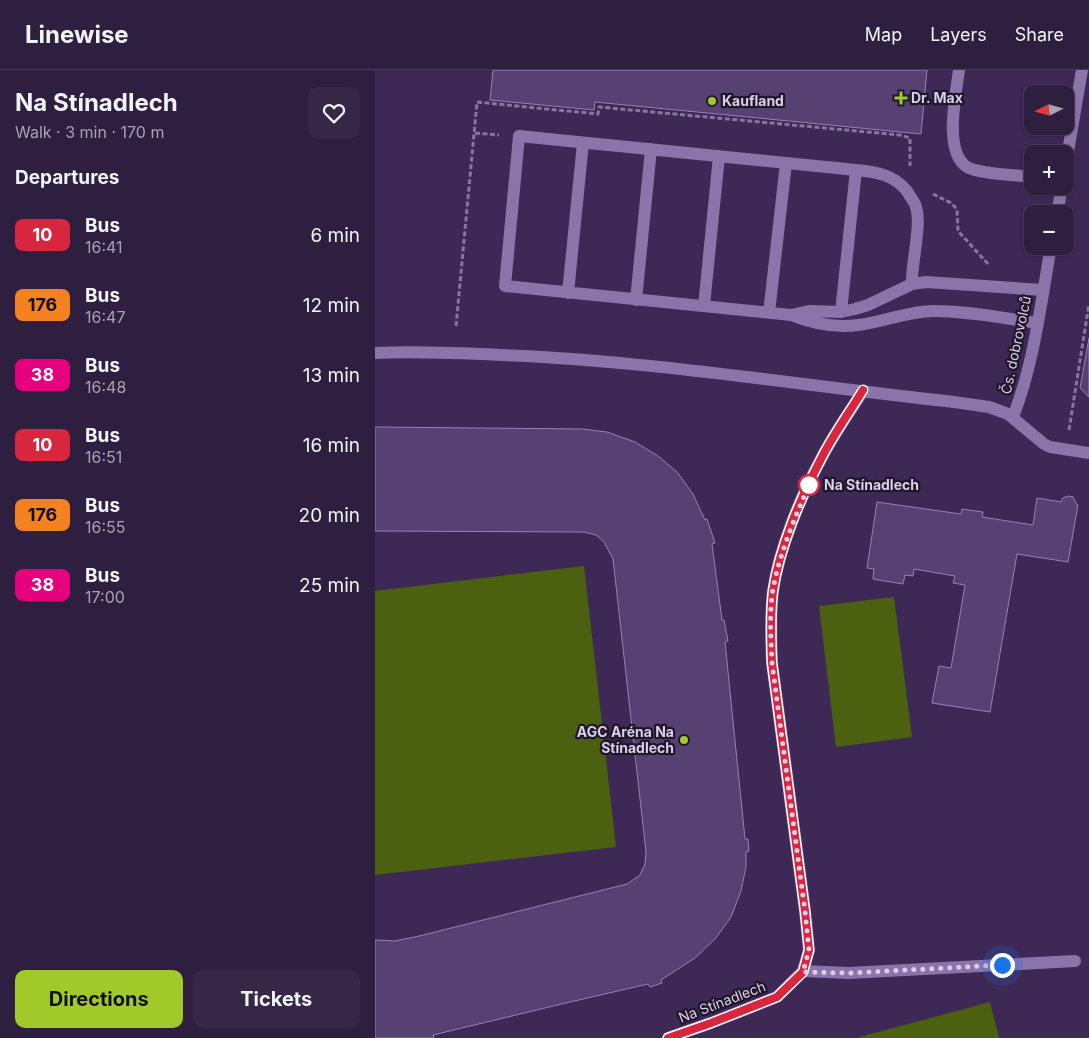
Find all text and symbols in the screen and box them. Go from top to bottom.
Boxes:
text: Linewise [25,20,129,49]
text: Map [865,24,902,45]
text: Layers [930,24,987,45]
text: Share [1015,24,1064,45]
north arrow [1024,85,1074,135]
map controls [1024,85,1074,255]
button: heart [308,87,360,139]
text: Na Stínadlech [15,88,178,117]
place label: Dr. Max [911,89,963,106]
place label: Kaufland [722,92,784,109]
marker: Dr. Max [895,92,907,104]
marker: Kaufland [706,95,718,107]
text: Walk · 3 min · 170 m [15,122,164,142]
button: + [1024,145,1074,195]
text: Departures [15,166,119,189]
button: − [1024,205,1074,255]
text: Bus [85,214,120,237]
text: 10 [33,224,52,245]
text: 6 min [310,224,360,247]
text: 16:41 [85,237,123,257]
text: Bus [85,284,120,307]
text: 176 [28,294,57,315]
text: 12 min [303,294,360,317]
street label: Čs. dobrovolců [997,294,1034,396]
text: 16:47 [85,307,125,327]
text: Bus [85,354,120,377]
text: 38 [31,364,54,385]
text: 13 min [303,364,360,387]
text: 16:48 [85,377,126,397]
text: Bus [85,424,120,447]
text: 10 [33,434,52,455]
text: 16 min [303,434,360,457]
text: 16:51 [85,447,122,467]
marker: Na Stínadlech [798,474,820,496]
place label: Na Stínadlech [824,476,919,493]
text: Bus [85,494,120,517]
text: 176 [28,504,57,525]
text: 20 min [299,504,360,527]
text: 16:55 [85,517,126,537]
text: Bus [85,564,120,587]
text: 38 [31,574,54,595]
text: 25 min [299,574,360,597]
text: 17:00 [85,587,125,607]
place label: AGC Aréna Na Stínadlech [577,723,674,756]
marker: AGC Aréna Na Stínadlech [678,734,690,746]
your location [990,953,1015,978]
button: Directions [15,970,183,1028]
button: Tickets [193,970,360,1028]
street label: Na Stínadlech [676,977,768,1026]

